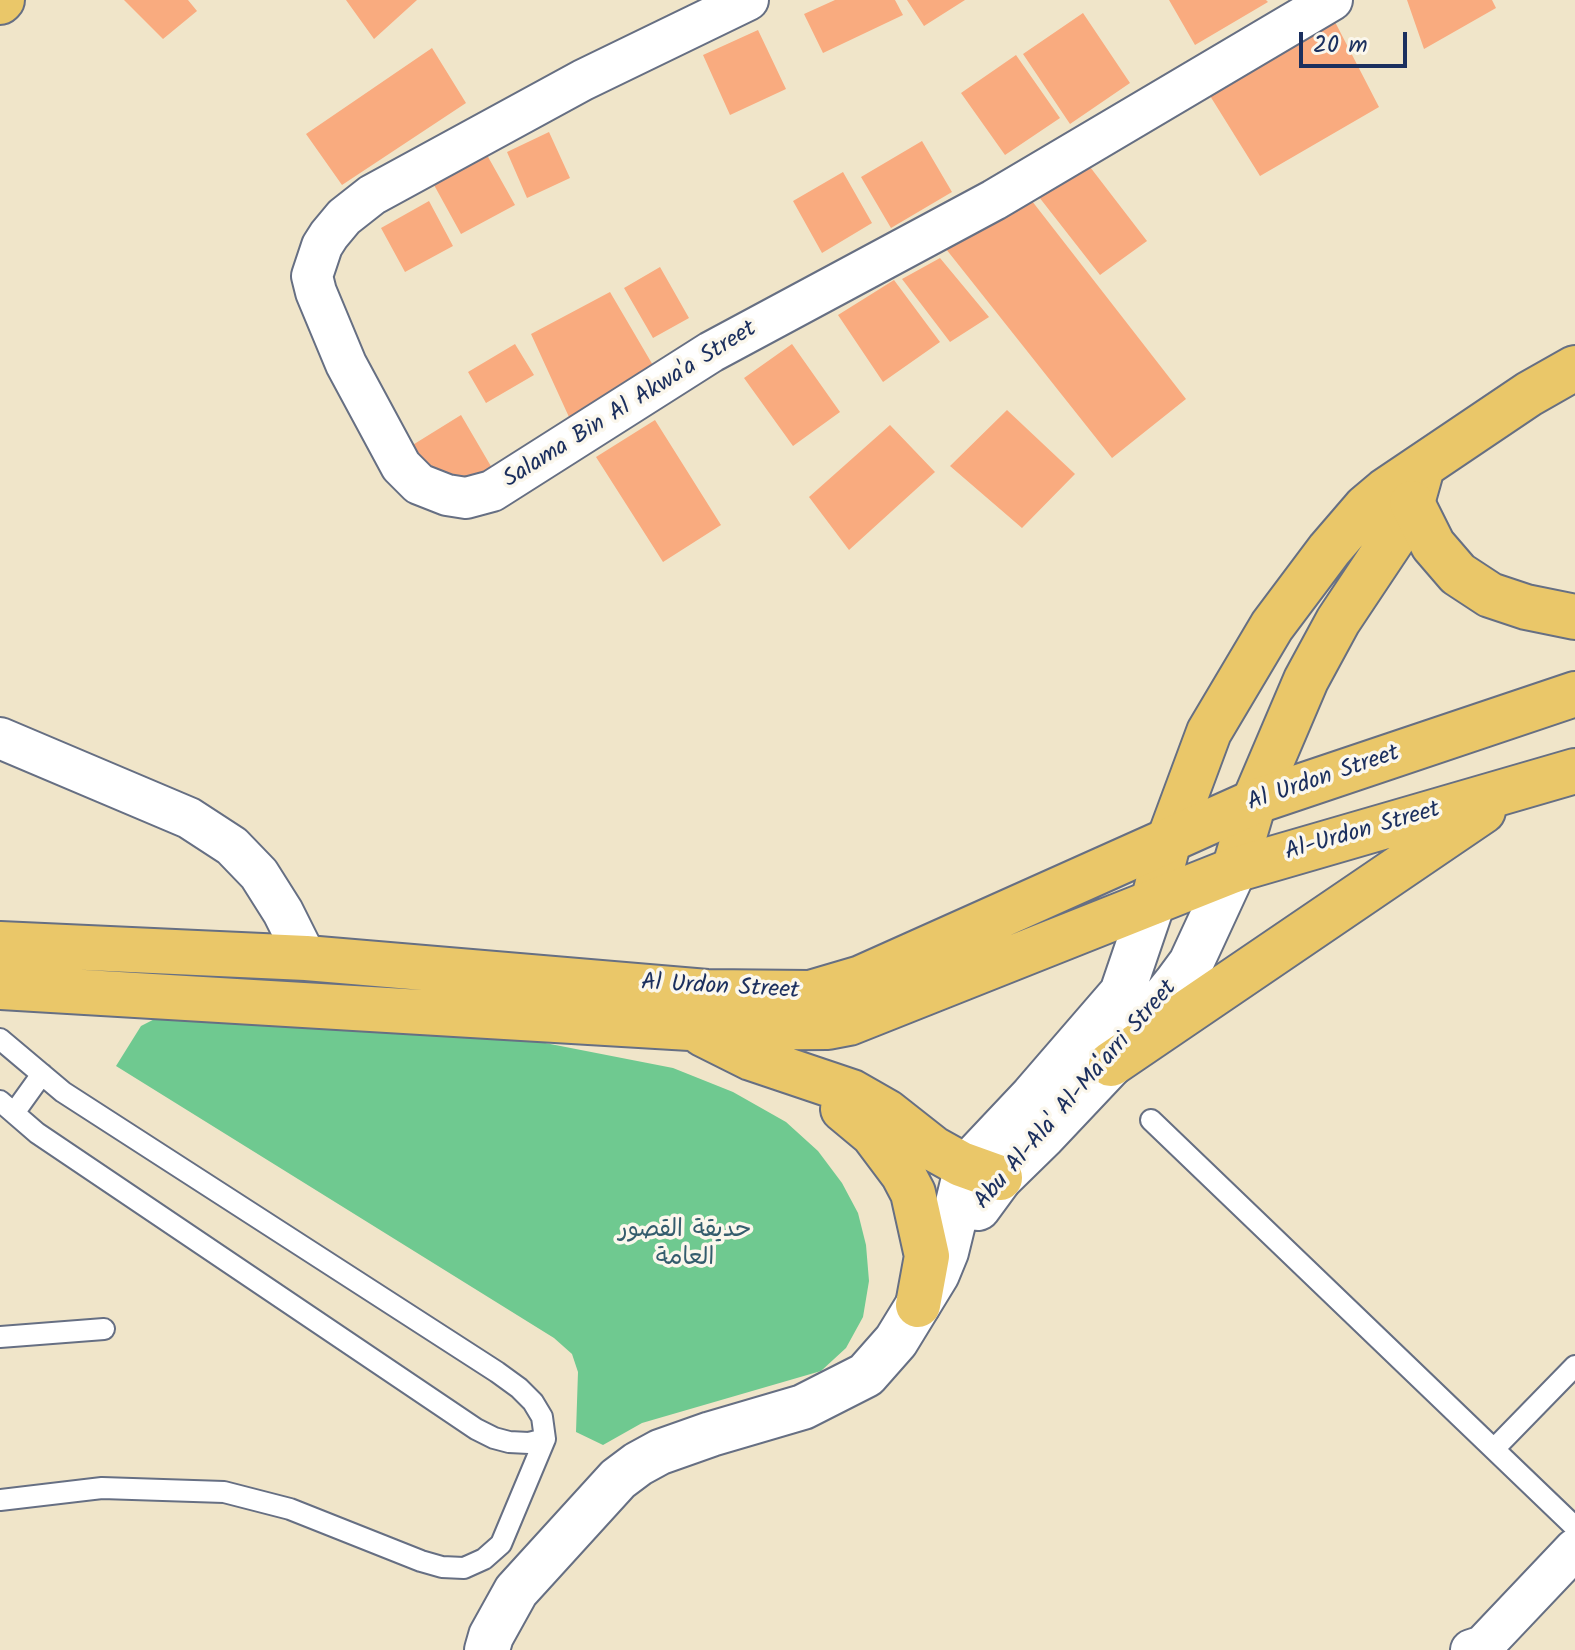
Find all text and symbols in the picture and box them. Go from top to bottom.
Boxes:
scale bar [1303,16,1411,66]
text: 20 m [1313,26,1368,65]
street label: Salama Bin Al Akwa'a Street [499,316,763,496]
street label: Al Urdon Street [1244,741,1404,819]
street label: Al-Urdon Street [1282,797,1444,869]
street label: Al Urdon Street [640,970,800,1008]
street label: Abu Al-Ala' Al-Maʻarri Street [970,975,1184,1217]
park label: حديقة القصور العامة [619,1218,751,1274]

